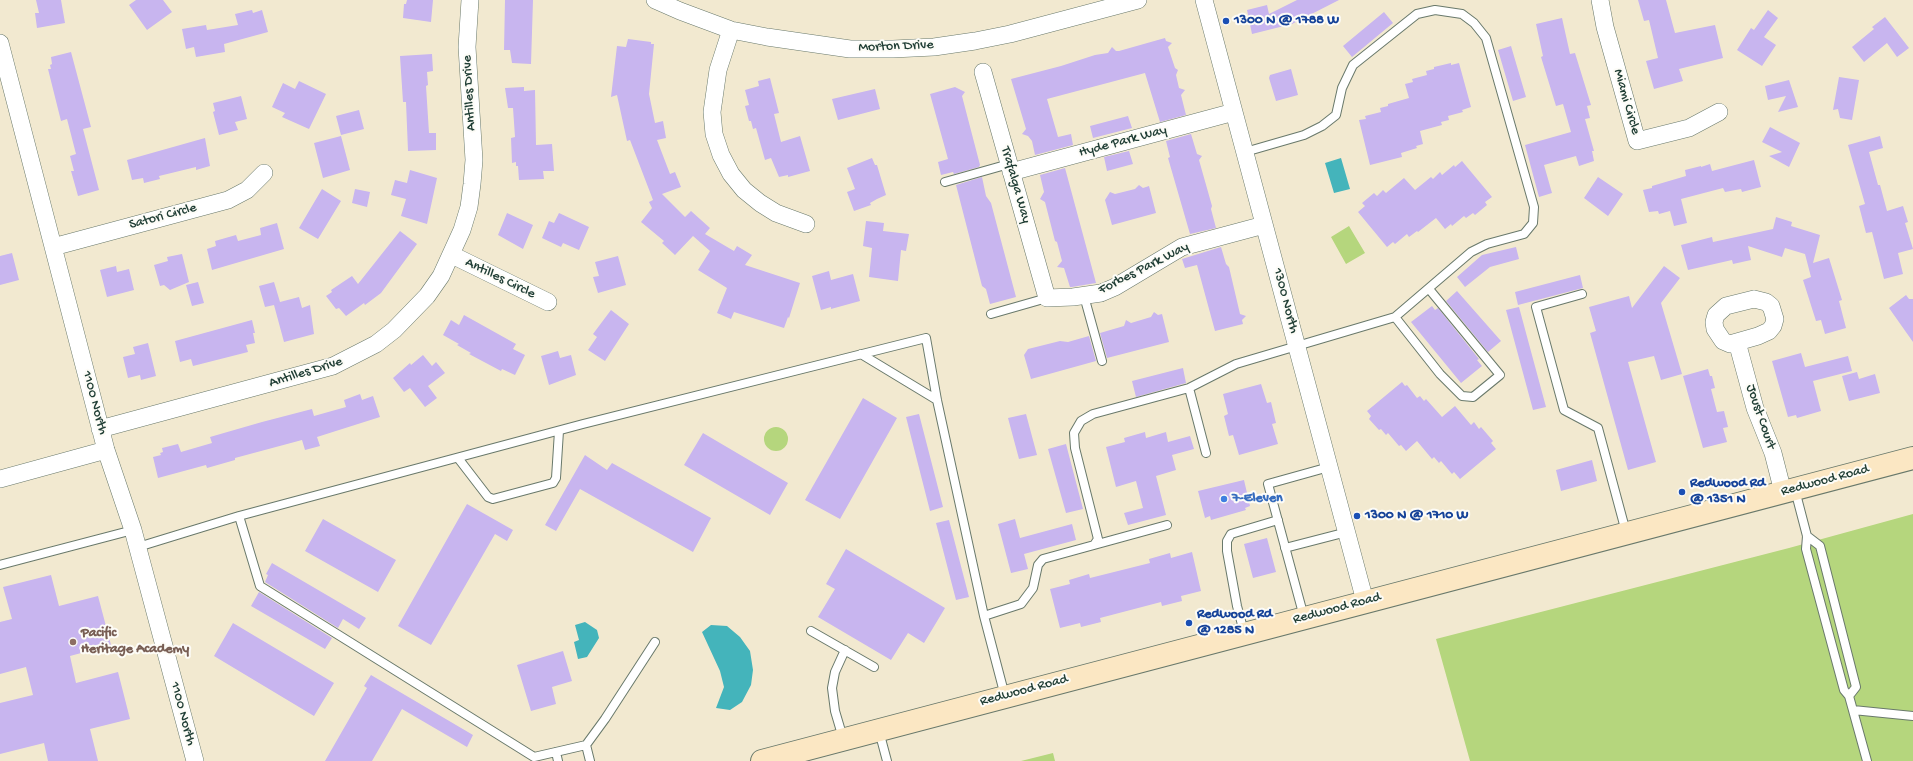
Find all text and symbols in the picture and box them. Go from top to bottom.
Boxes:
place label: 1300 N @ 1788 W [1234,13,1339,29]
marker: 1300 N @ 1788 W [1221,16,1231,26]
street label: Morton Drive [858,37,934,57]
street label: Antilles Drive [460,55,480,131]
street label: Miami Circle [1609,67,1643,137]
street label: Hyde Park Way [1077,122,1169,162]
street label: Trafalga Way [996,145,1034,225]
street label: Satori Circle [127,200,199,234]
street label: Forbes Park Way [1096,239,1192,299]
street label: Antilles Circle [462,255,538,303]
street label: 1300 North [1268,267,1302,335]
street label: Antilles Drive [267,354,345,392]
street label: 1100 North [77,369,111,437]
street label: Joust Court [1741,382,1779,452]
street label: Redwood Road [1779,461,1871,501]
place label: Redwood Rd @ 1351 N [1690,476,1765,508]
marker: Redwood Rd @ 1351 N [1677,487,1687,497]
place label: 7-Eleven [1232,491,1283,507]
marker: 7-Eleven [1219,494,1229,504]
place label: 1300 N @ 1710 W [1365,508,1468,524]
marker: 1300 N @ 1710 W [1352,511,1362,521]
street label: Redwood Road [1291,589,1383,629]
place label: Redwood Rd @ 1285 N [1197,607,1272,640]
marker: Redwood Rd @ 1285 N [1184,618,1194,628]
place label: Pacific Heritage Academy [81,626,189,658]
marker: Pacific Heritage Academy [68,637,78,647]
street label: Redwood Road [978,671,1070,711]
street label: 1100 North [165,680,199,748]

